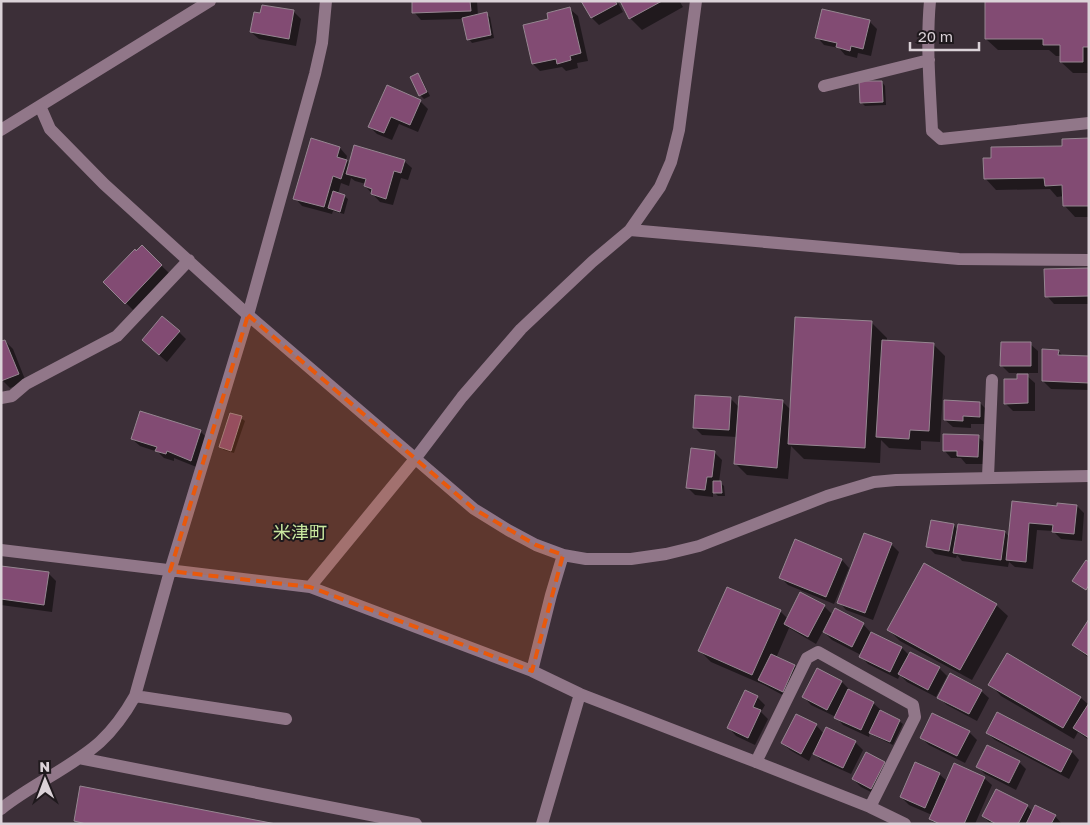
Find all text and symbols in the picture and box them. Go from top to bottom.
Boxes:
scale bar [910,20,979,52]
text: 20 m [918,27,953,45]
district label: 米津町 [273,521,327,543]
north arrow [20,755,70,805]
text: N [39,758,50,775]

